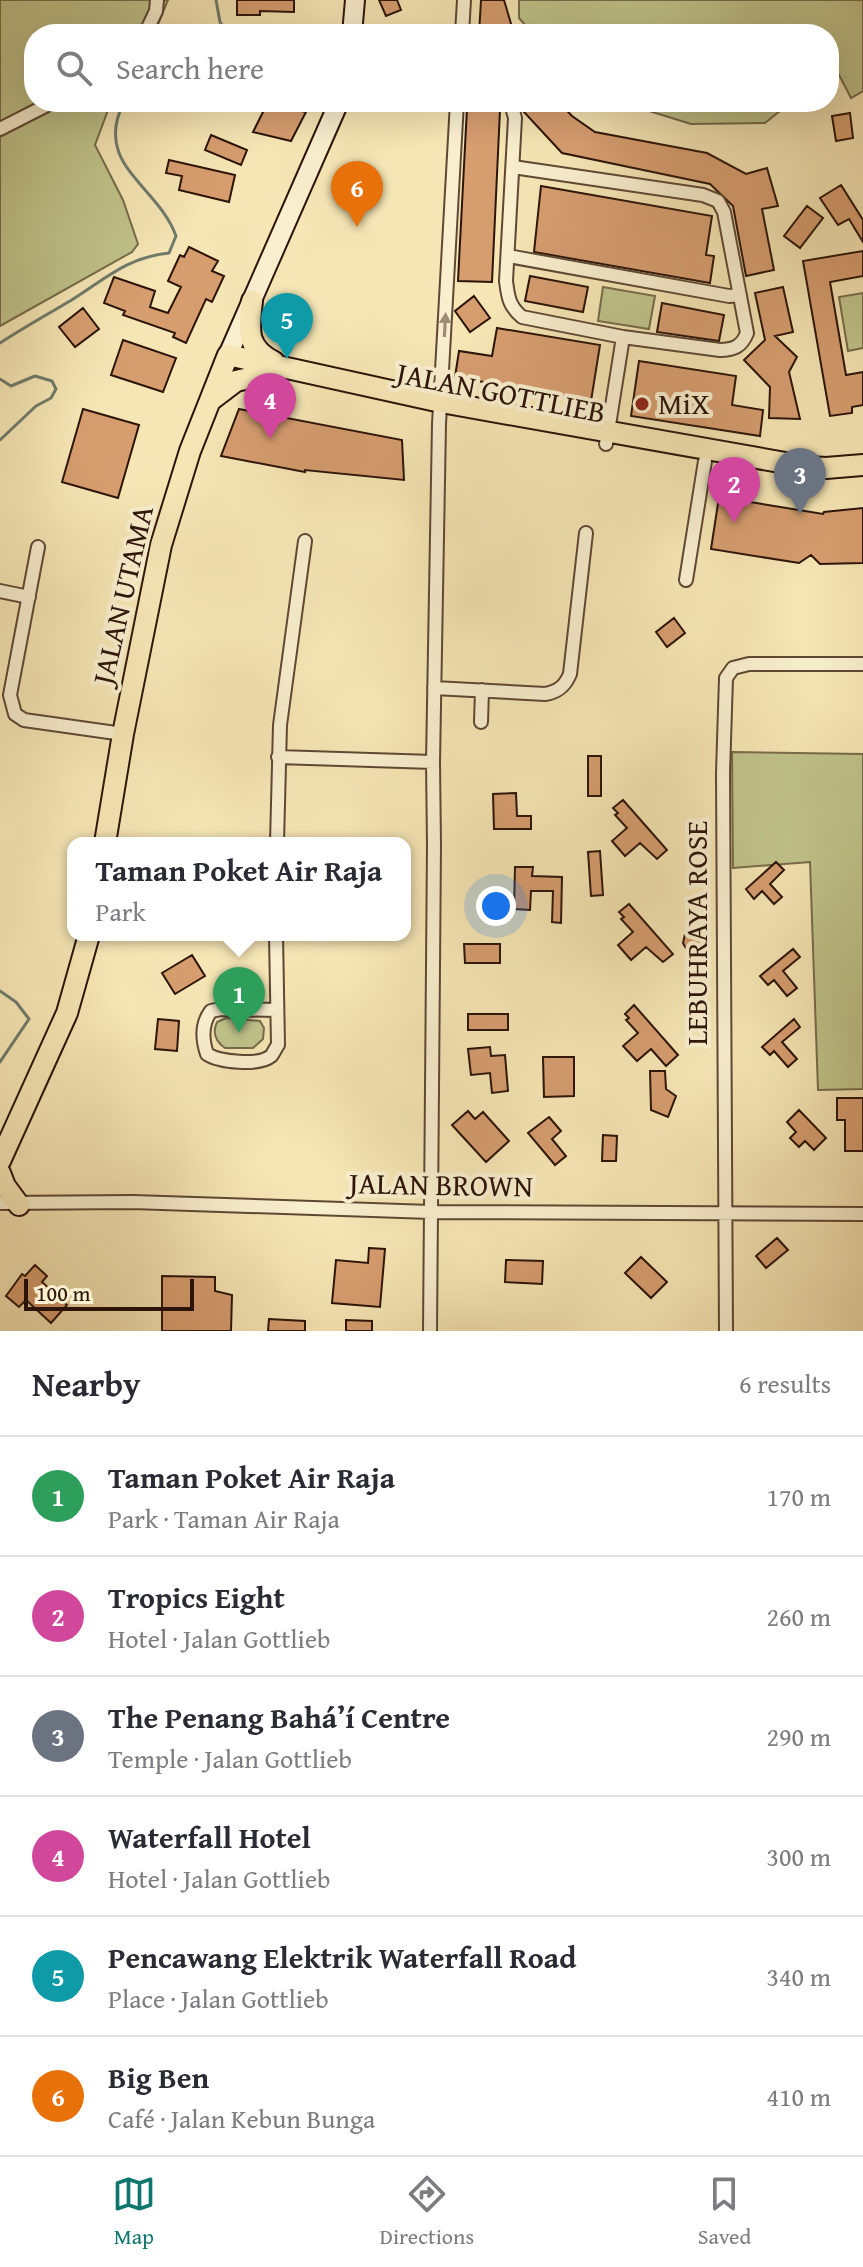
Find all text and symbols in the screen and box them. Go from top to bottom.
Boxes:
search box [24,24,839,112]
icon: search [52,46,96,90]
text: Search here [116,46,264,90]
pin: 6 [331,161,383,227]
pin: 5 [261,293,313,359]
one-way arrow [439,312,452,337]
street label: JALAN GOTTLIEB [389,349,610,434]
pin: 4 [244,373,296,439]
place label: MiX [658,381,710,425]
marker: MiX [633,395,651,413]
pin: 3 [774,448,826,514]
pin: 2 [708,457,760,523]
street label: JALAN UTAMA [79,501,164,693]
street label: LEBUHRAYA ROSE [674,820,718,1046]
popup [67,837,411,941]
text: Taman Poket Air Raja [95,848,383,892]
your location [476,886,516,926]
text: Park [95,892,146,931]
pin: 1 [213,967,265,1033]
street label: JALAN BROWN [344,1160,534,1208]
scale bar [24,1275,194,1311]
text: 100 m [36,1277,91,1309]
text: Nearby [32,1359,141,1408]
text: 6 results [739,1364,831,1403]
text: Taman Poket Air Raja [108,1455,395,1499]
text: 1 [51,1477,65,1516]
text: 170 m [766,1477,831,1516]
text: Park · Taman Air Raja [108,1499,340,1538]
text: Tropics Eight [108,1575,285,1619]
text: 2 [51,1597,65,1636]
text: 260 m [766,1597,831,1636]
text: Hotel · Jalan Gottlieb [108,1619,331,1658]
text: The Penang Bahá’í Centre [108,1695,450,1739]
text: 3 [51,1717,65,1756]
text: 290 m [766,1717,831,1756]
text: Temple · Jalan Gottlieb [108,1739,352,1778]
text: Waterfall Hotel [108,1815,311,1859]
text: 4 [51,1837,65,1876]
text: 300 m [766,1837,831,1876]
text: Hotel · Jalan Gottlieb [108,1859,331,1898]
text: Pencawang Elektrik Waterfall Road [108,1935,576,1979]
text: 5 [51,1957,65,1996]
text: 340 m [766,1957,831,1996]
text: Place · Jalan Gottlieb [108,1979,329,2018]
text: Big Ben [108,2055,209,2099]
text: 6 [51,2077,65,2116]
text: 410 m [766,2077,831,2116]
text: Café · Jalan Kebun Bunga [108,2099,375,2138]
tab: Map [112,2172,156,2252]
tab: Directions [380,2172,474,2252]
tab: Saved [698,2172,751,2252]

